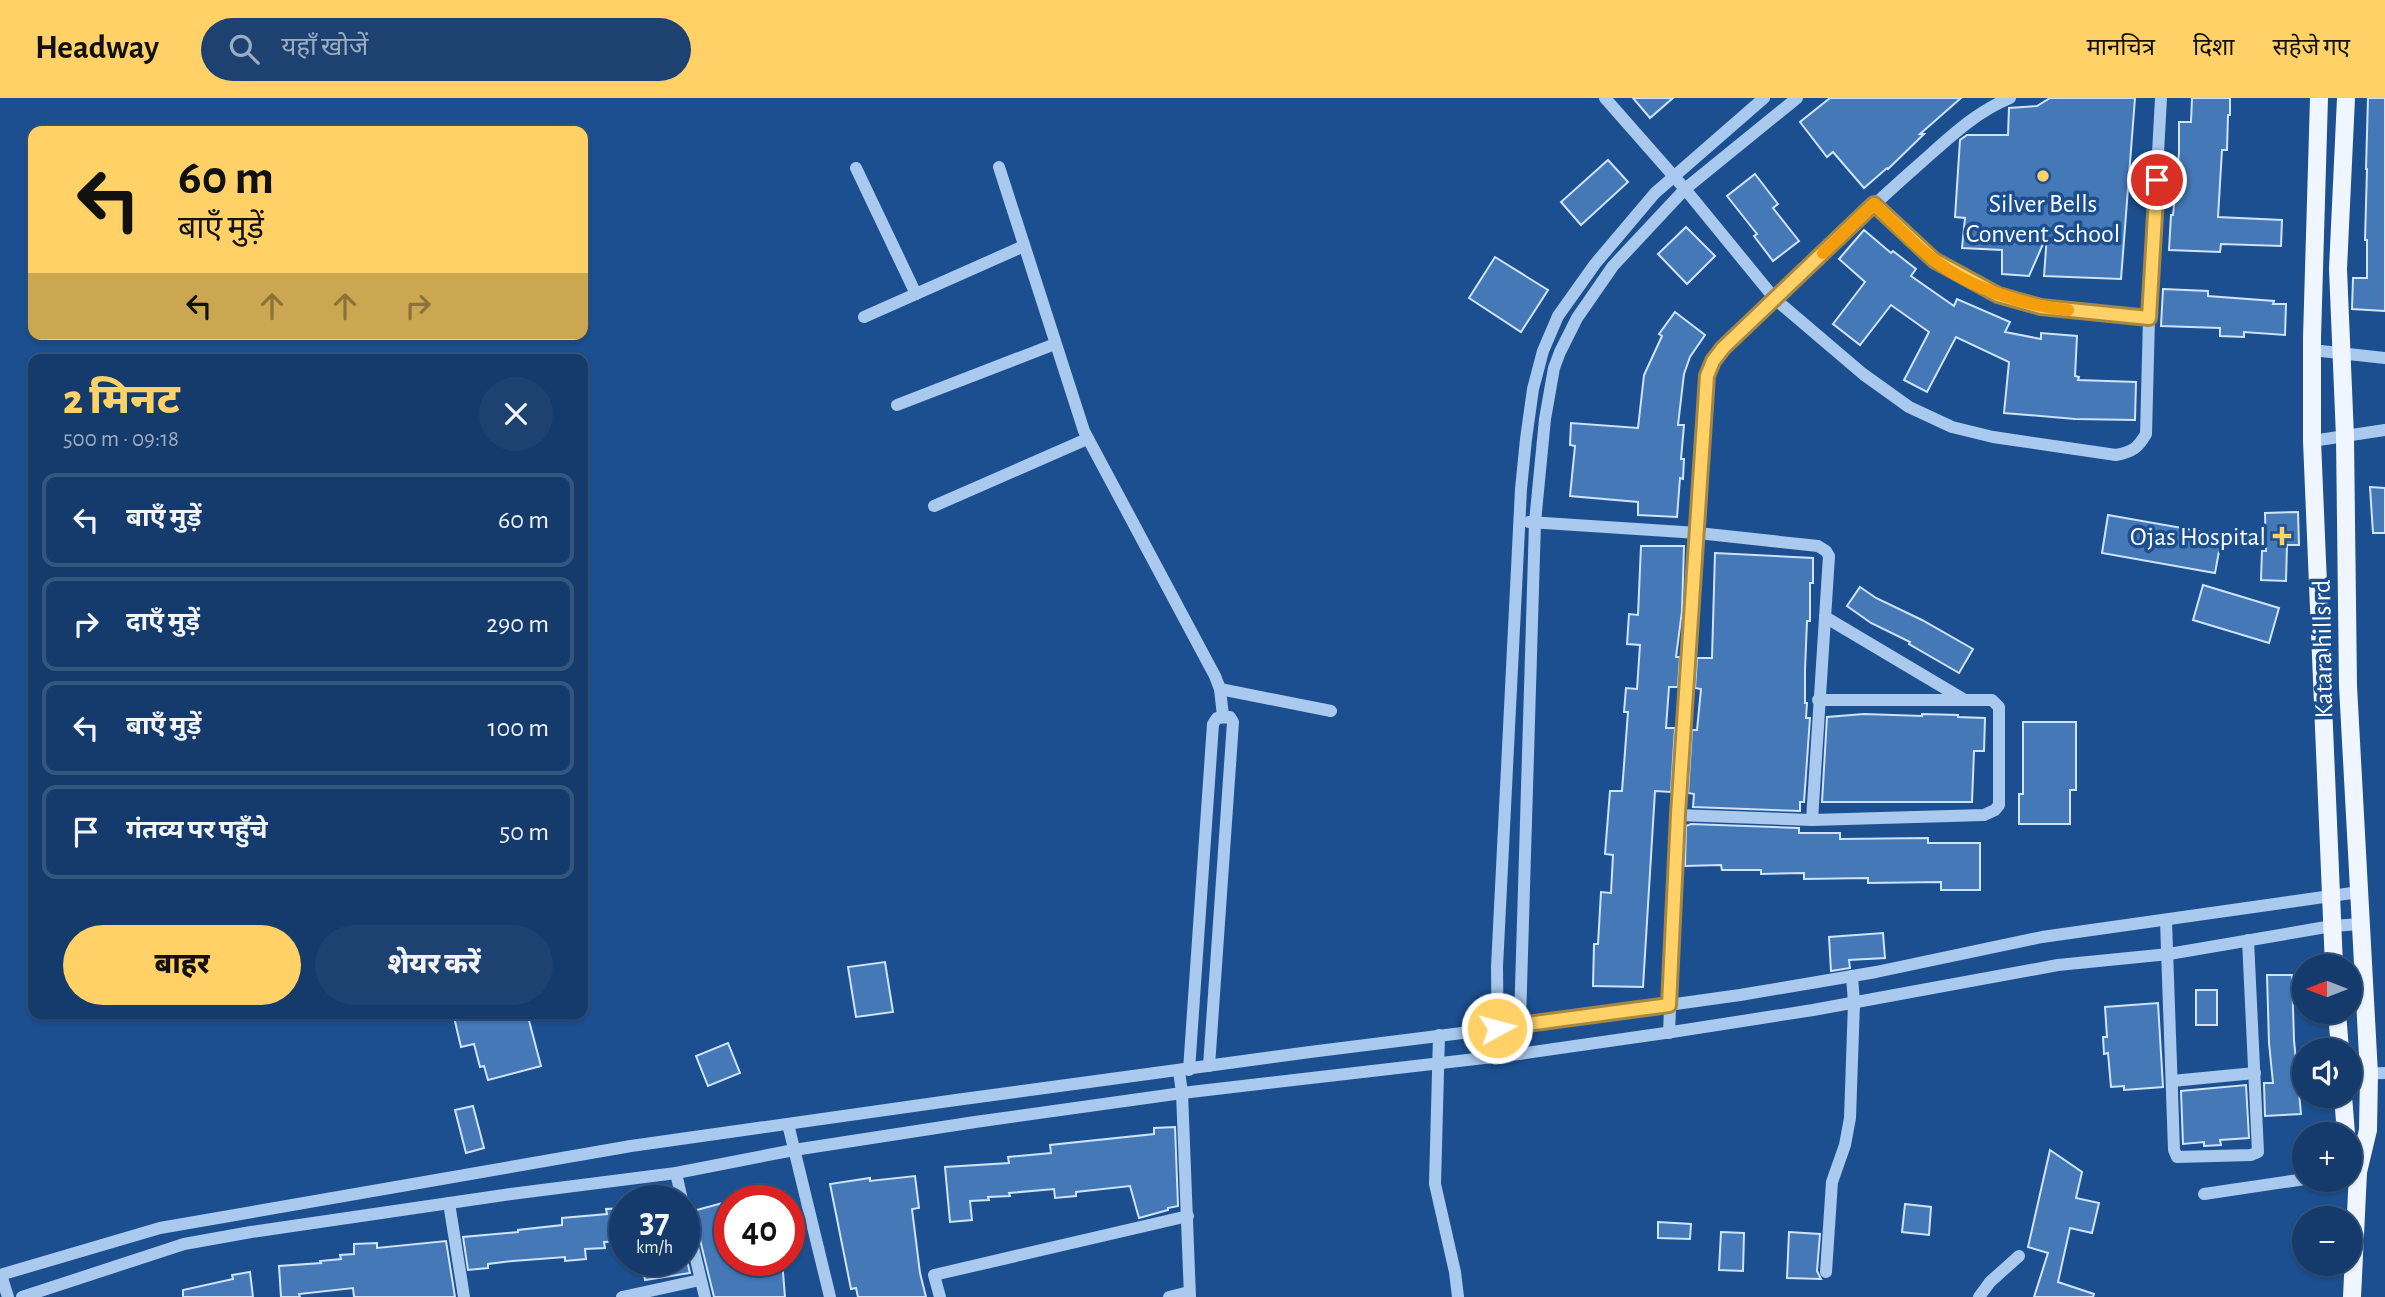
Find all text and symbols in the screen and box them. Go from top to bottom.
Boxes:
search box [201,18,691,81]
icon: search [225,30,263,68]
text: Headway [35,32,159,65]
text: यहाँ खोजें [281,34,368,60]
text: मानचित्र [2086,36,2155,60]
text: दिशा [2193,36,2234,60]
text: सहेजे गए [2272,36,2350,60]
pin [2127,150,2187,210]
icon: left [63,154,154,245]
text: 60 m [178,154,274,203]
icon: arrive [2138,161,2176,199]
marker: Silver Bells Convent School [2035,168,2051,184]
place label: Silver Bells Convent School [1966,191,2120,247]
text: बाएँ मुड़ें [178,212,264,244]
icon: left [180,287,218,325]
icon: ahead [253,287,291,325]
icon: ahead [326,287,364,325]
icon: right [399,287,437,325]
button: close [479,377,553,451]
text: 2 मिनट [63,379,180,421]
text: 500 m · 09:18 [63,428,179,451]
icon: left [67,501,105,539]
text: बाएँ मुड़ें [126,505,201,531]
text: 60 m [498,507,549,533]
place label: Ojas Hospital [2130,524,2266,550]
marker: Ojas Hospital [2272,526,2292,546]
street label: Katara hills rd [2309,579,2337,719]
icon: right [67,605,105,643]
text: दाएँ मुड़ें [126,609,200,635]
text: 290 m [486,611,549,637]
icon: left [67,709,105,747]
text: बाएँ मुड़ें [126,713,201,739]
text: 100 m [488,715,549,741]
icon: arrive [67,813,105,851]
text: गंतव्य पर पहुँचे [126,817,268,843]
text: 50 m [499,819,549,845]
button: बाहर [63,925,301,1005]
button: शेयर करें [315,925,553,1005]
north arrow [2292,954,2362,1024]
map controls [2292,954,2362,1276]
position arrow [1460,991,1534,1065]
button: sound [2292,1038,2362,1108]
button: + [2292,1122,2362,1192]
speed limit sign: 40 [714,1185,805,1276]
text: 37 [639,1204,670,1239]
button: − [2292,1206,2362,1276]
text: km/h [636,1239,673,1257]

